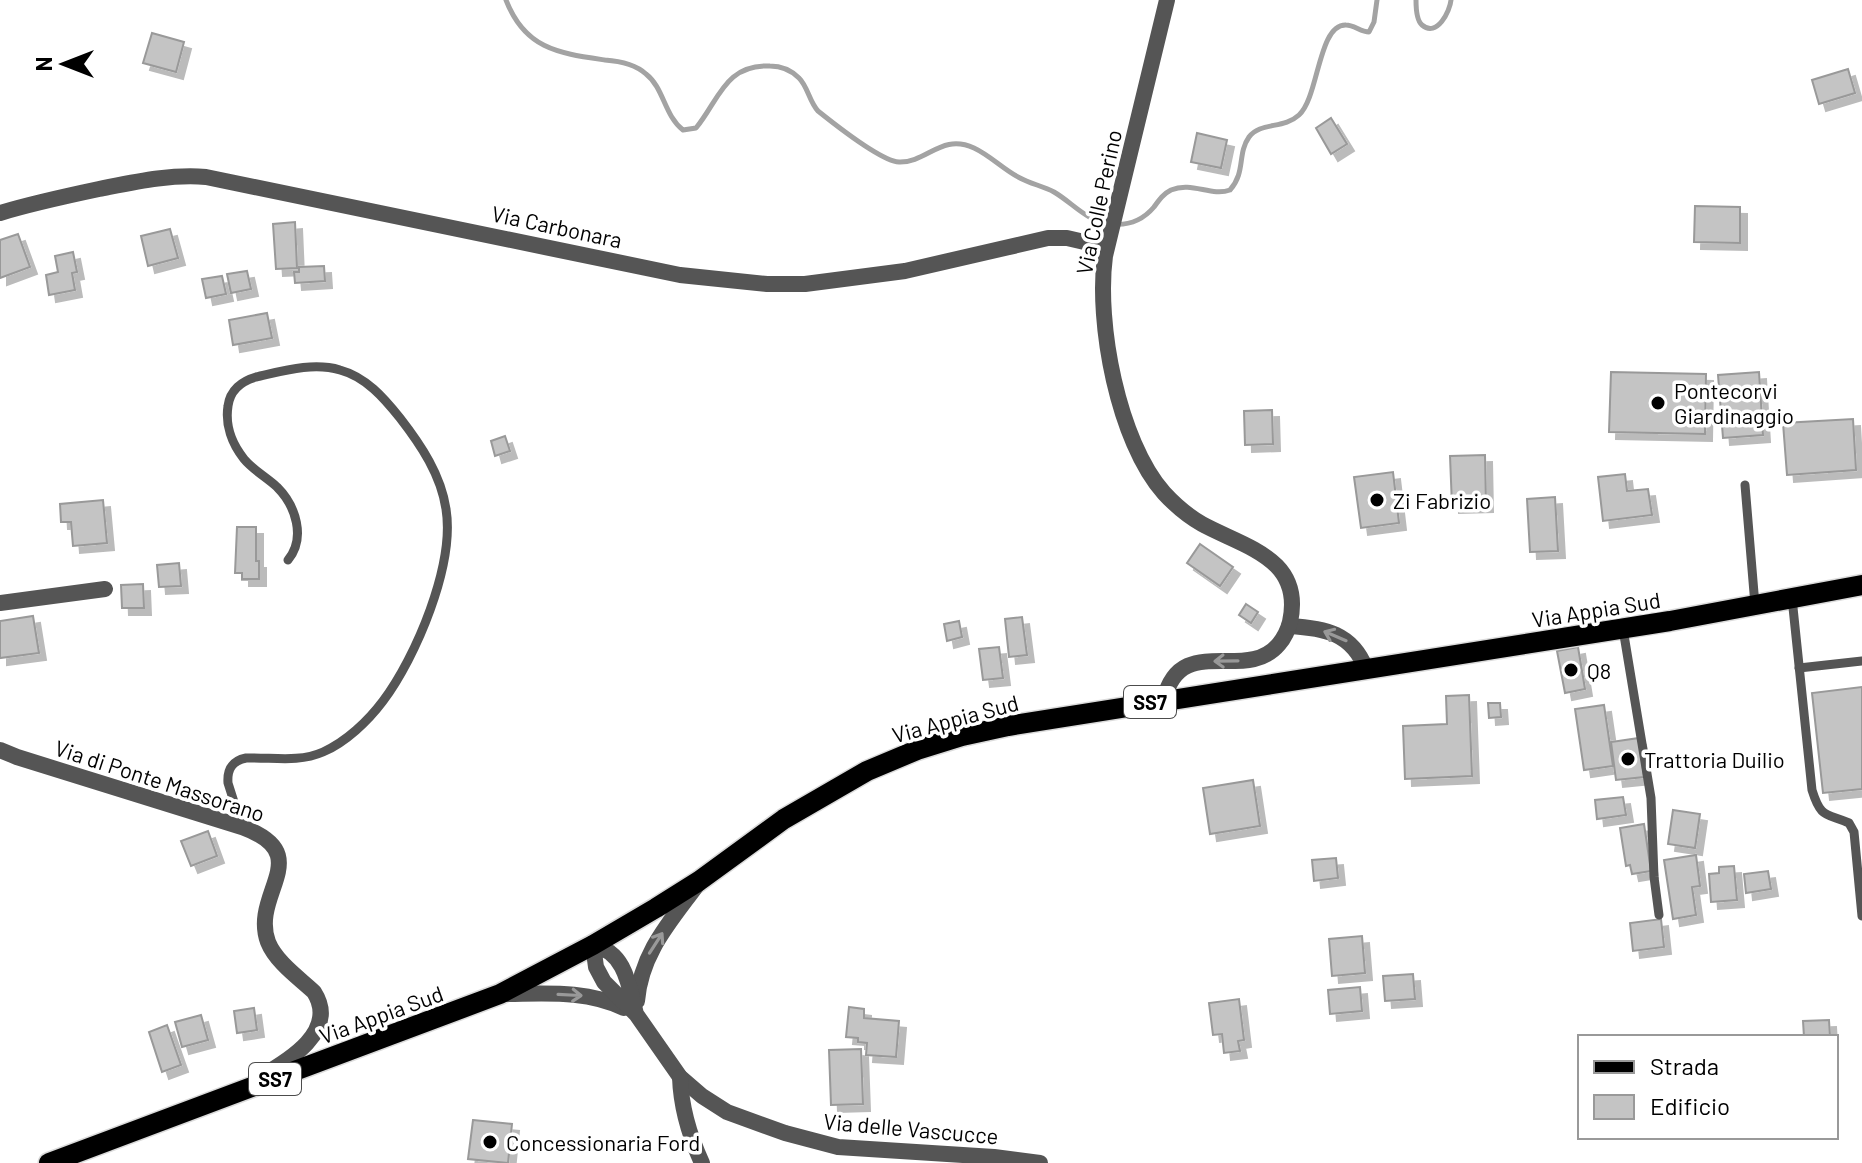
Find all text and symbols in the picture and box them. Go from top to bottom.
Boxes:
north arrow [24,24,104,104]
text: N [30,57,56,71]
street label: Via Colle Perino [1070,127,1126,277]
street label: Via Carbonara [489,199,625,253]
place label: Pontecorvi Giardinaggio [1674,377,1794,428]
marker: Pontecorvi Giardinaggio [1649,394,1667,412]
place label: Zi Fabrizio [1393,487,1491,513]
marker: Zi Fabrizio [1368,491,1386,509]
street label: Via Appia Sud [1530,586,1662,632]
one-way arrow [1323,628,1348,643]
one-way arrow [1213,653,1240,668]
place label: Q8 [1587,657,1611,683]
marker: Q8 [1562,661,1580,679]
road number: SS7 [1124,686,1176,718]
street label: Via Appia Sud [889,689,1021,747]
street label: Via di Ponte Massorano [52,734,268,826]
place label: Trattoria Duilio [1644,746,1785,772]
marker: Trattoria Duilio [1619,750,1637,768]
one-way arrow [649,932,665,955]
street label: Via Appia Sud [316,980,446,1048]
one-way arrow [556,987,583,1002]
legend [1578,1035,1838,1139]
text: Strada [1650,1051,1719,1080]
road number: SS7 [249,1063,301,1095]
text: Edificio [1650,1091,1730,1120]
street label: Via delle Vascucce [822,1107,1000,1149]
place label: Concessionaria Ford [506,1129,700,1155]
marker: Concessionaria Ford [481,1133,499,1151]

